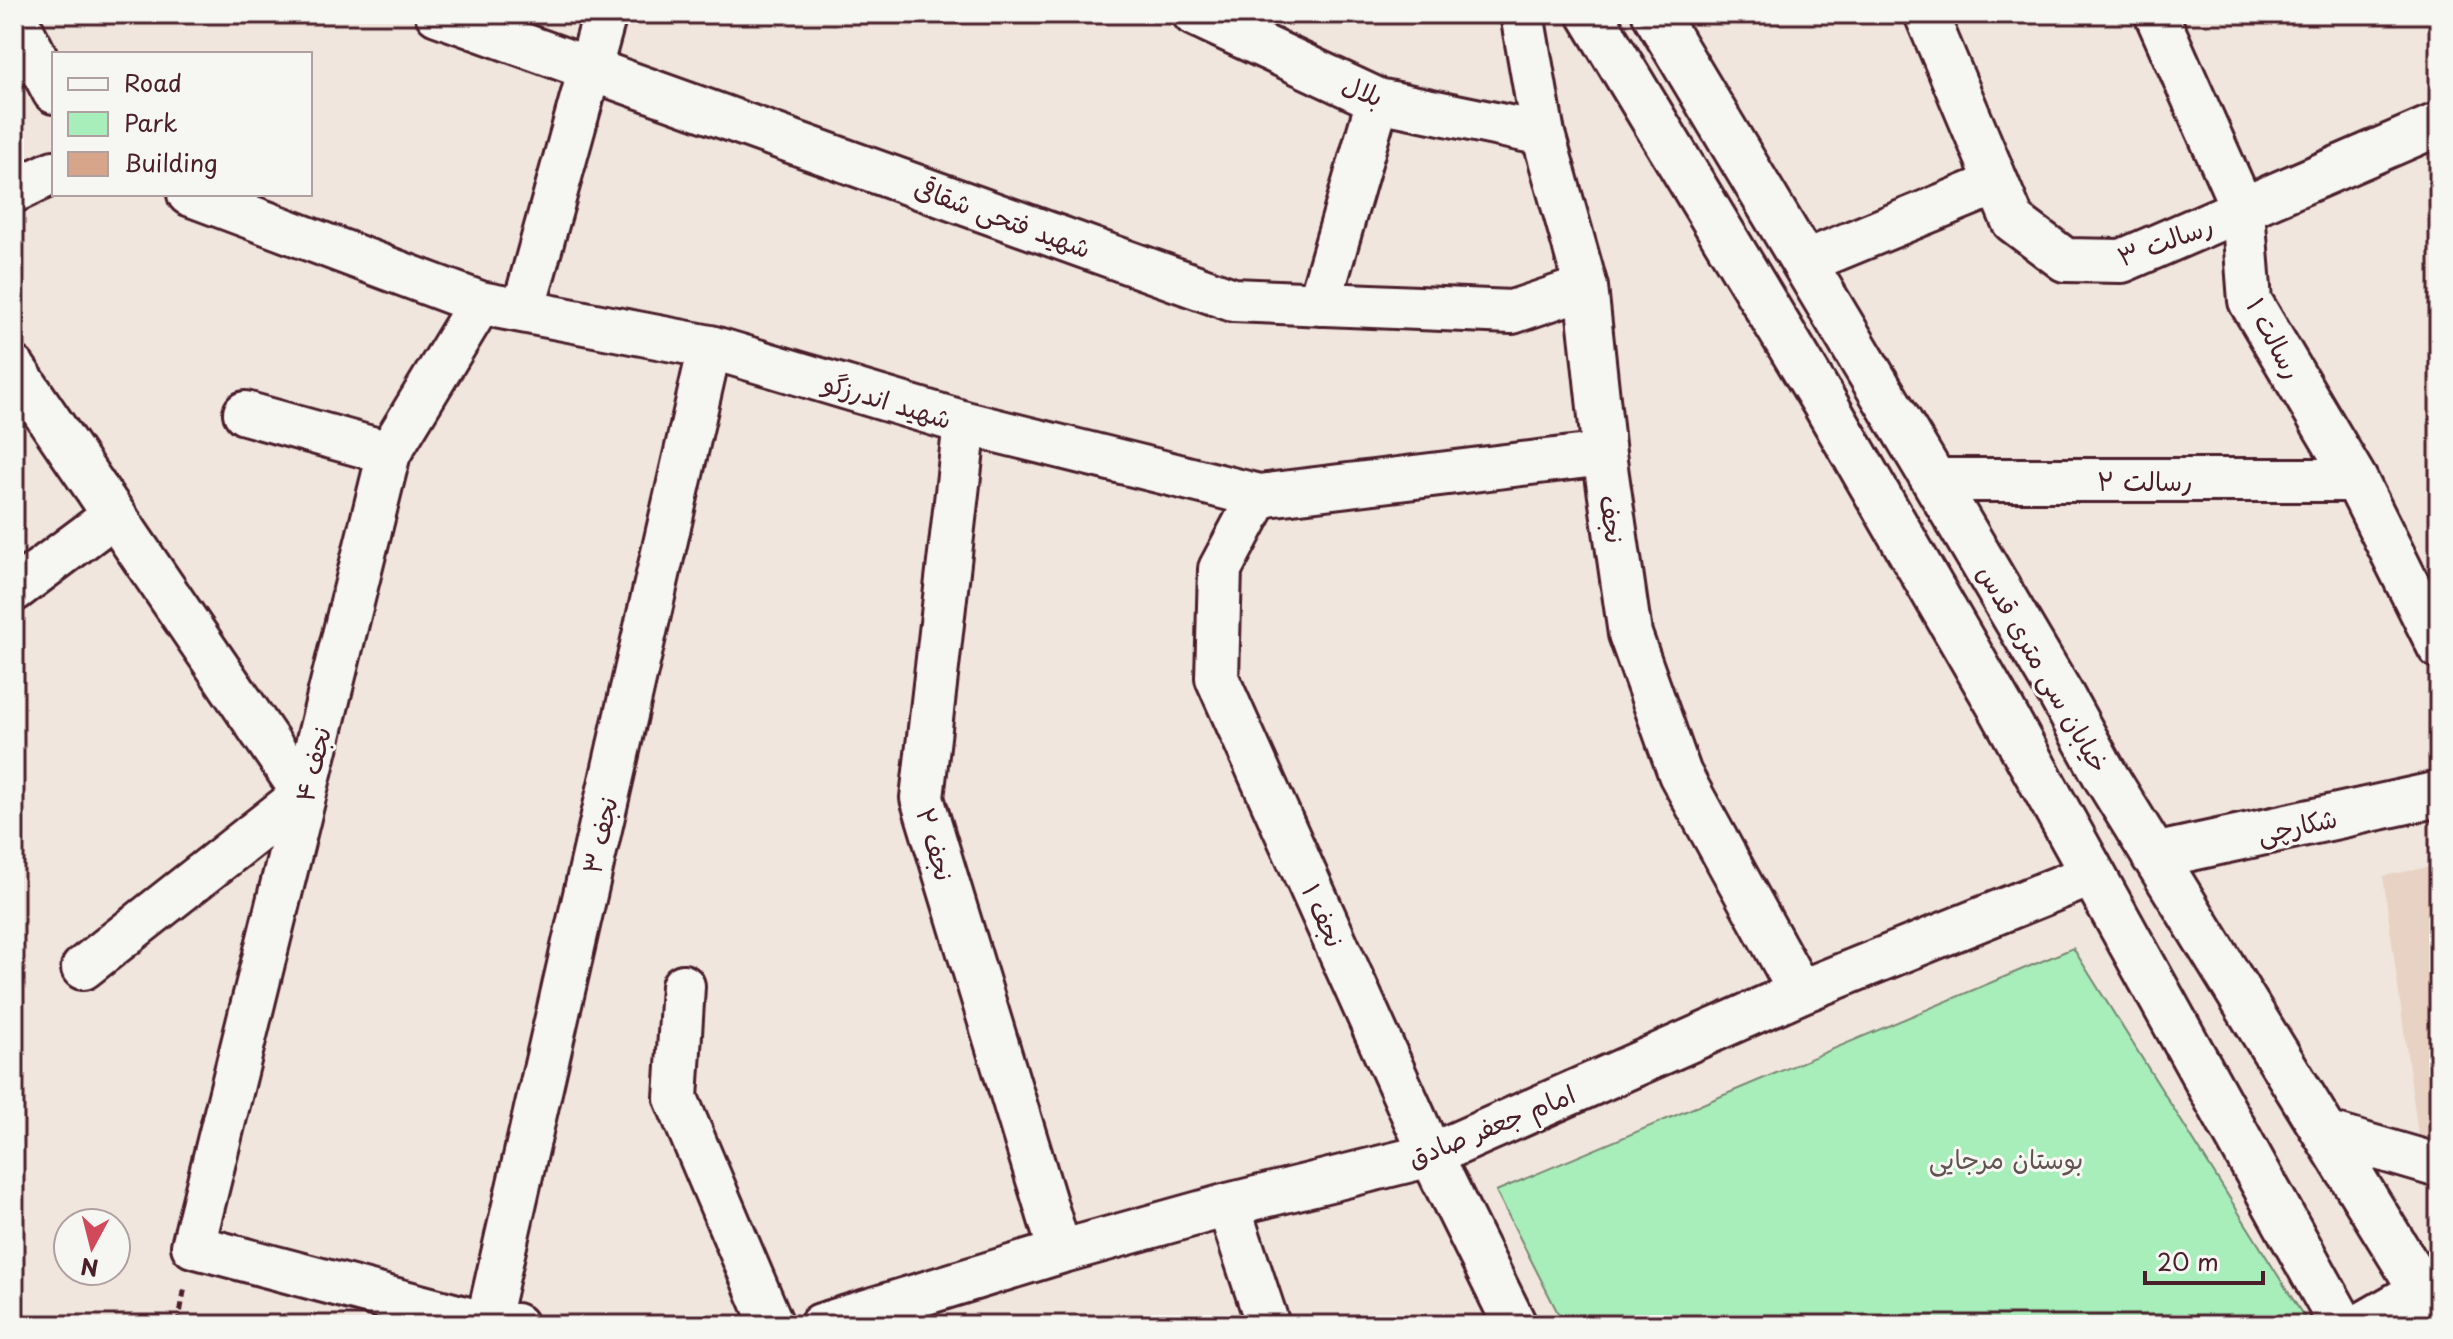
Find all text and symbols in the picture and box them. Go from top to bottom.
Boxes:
legend [52,52,312,196]
text: Road [124,64,182,100]
street label: بلال [1337,64,1389,116]
text: Park [124,104,178,140]
text: Building [124,144,218,180]
street label: شهید فتحی شقاقی [909,167,1097,267]
street label: رسالت ۳ [2112,205,2218,275]
street label: رسالت ۱ [2237,290,2313,386]
street label: شهید اندرزگو [817,361,957,438]
street label: رسالت ۲ [2097,461,2193,500]
street label: نجف [1590,492,1636,546]
street label: خیابان سی متری قدس [1968,557,2120,779]
street label: نجف ۴ [284,722,340,806]
street label: نجف ۳ [571,793,627,877]
street label: شکارچی [2253,798,2341,852]
street label: نجف ۲ [907,803,965,885]
street label: نجف ۱ [1293,877,1355,953]
street label: امام جعفر صادق [1401,1074,1581,1178]
park label: بوستان مرجایی [1929,1139,2083,1178]
north arrow [52,1207,132,1287]
scale bar [2145,1235,2263,1285]
text: 20 m [2157,1243,2219,1279]
text: N [79,1251,100,1286]

